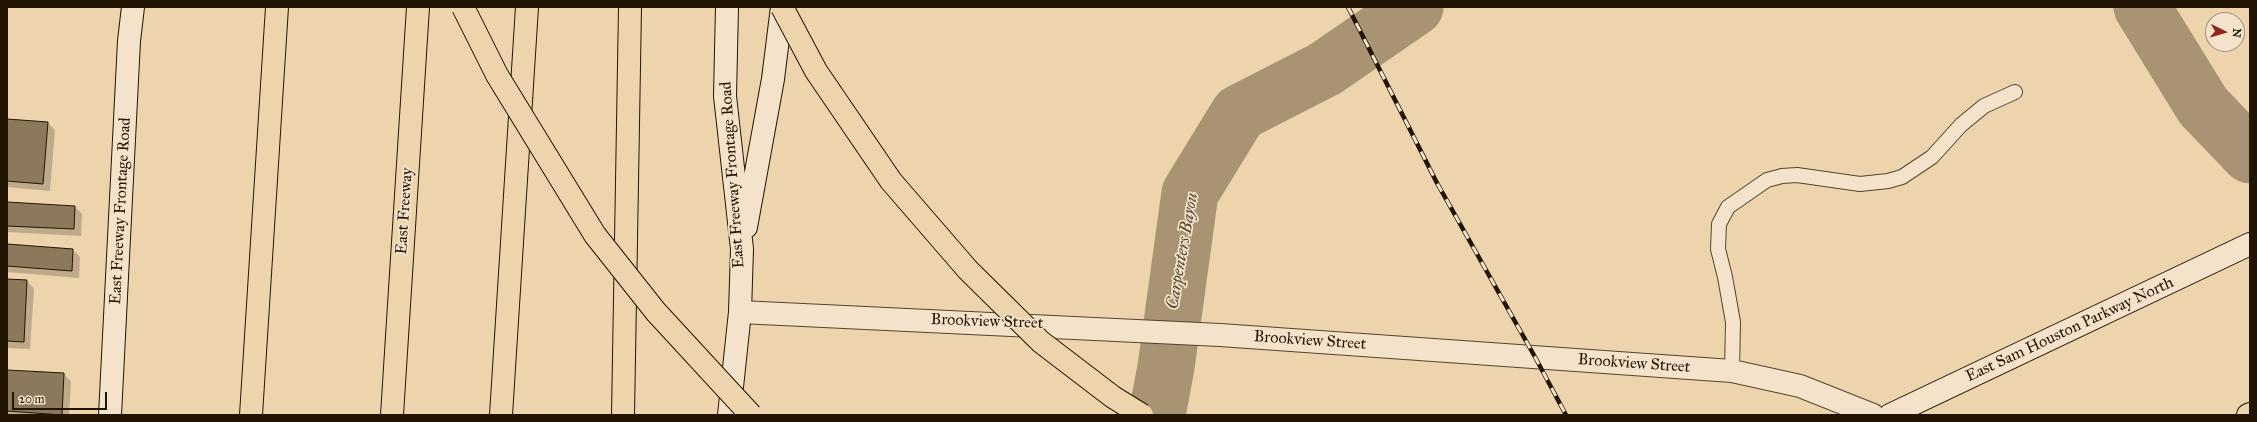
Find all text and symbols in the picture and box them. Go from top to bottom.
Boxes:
north arrow [2205,12,2245,52]
text: N [2230,28,2243,38]
street label: East Freeway Frontage Road [717,81,749,269]
street label: East Freeway Frontage Road [107,117,135,305]
street label: East Freeway [392,167,418,255]
water label: Carpenters Bayou [1163,191,1203,311]
street label: East Sam Houston Parkway North [1963,273,2177,387]
street label: Brookview Street [930,310,1044,334]
street label: Brookview Street [1253,327,1367,355]
street label: Brookview Street [1577,350,1691,378]
scale bar [14,384,109,410]
text: 20 m [19,392,45,406]

